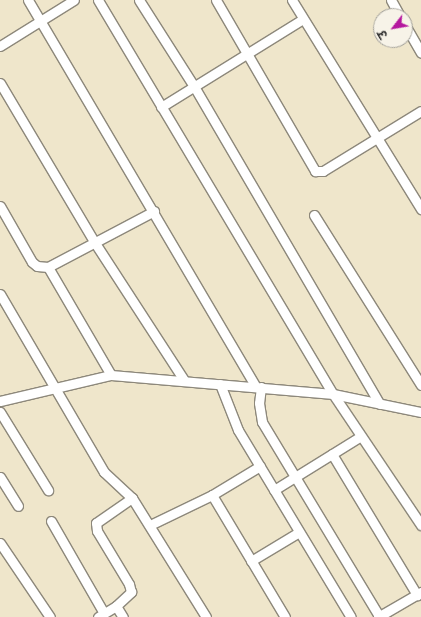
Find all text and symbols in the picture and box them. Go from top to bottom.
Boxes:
north arrow [373,8,413,48]
text: उ [376,27,391,40]

